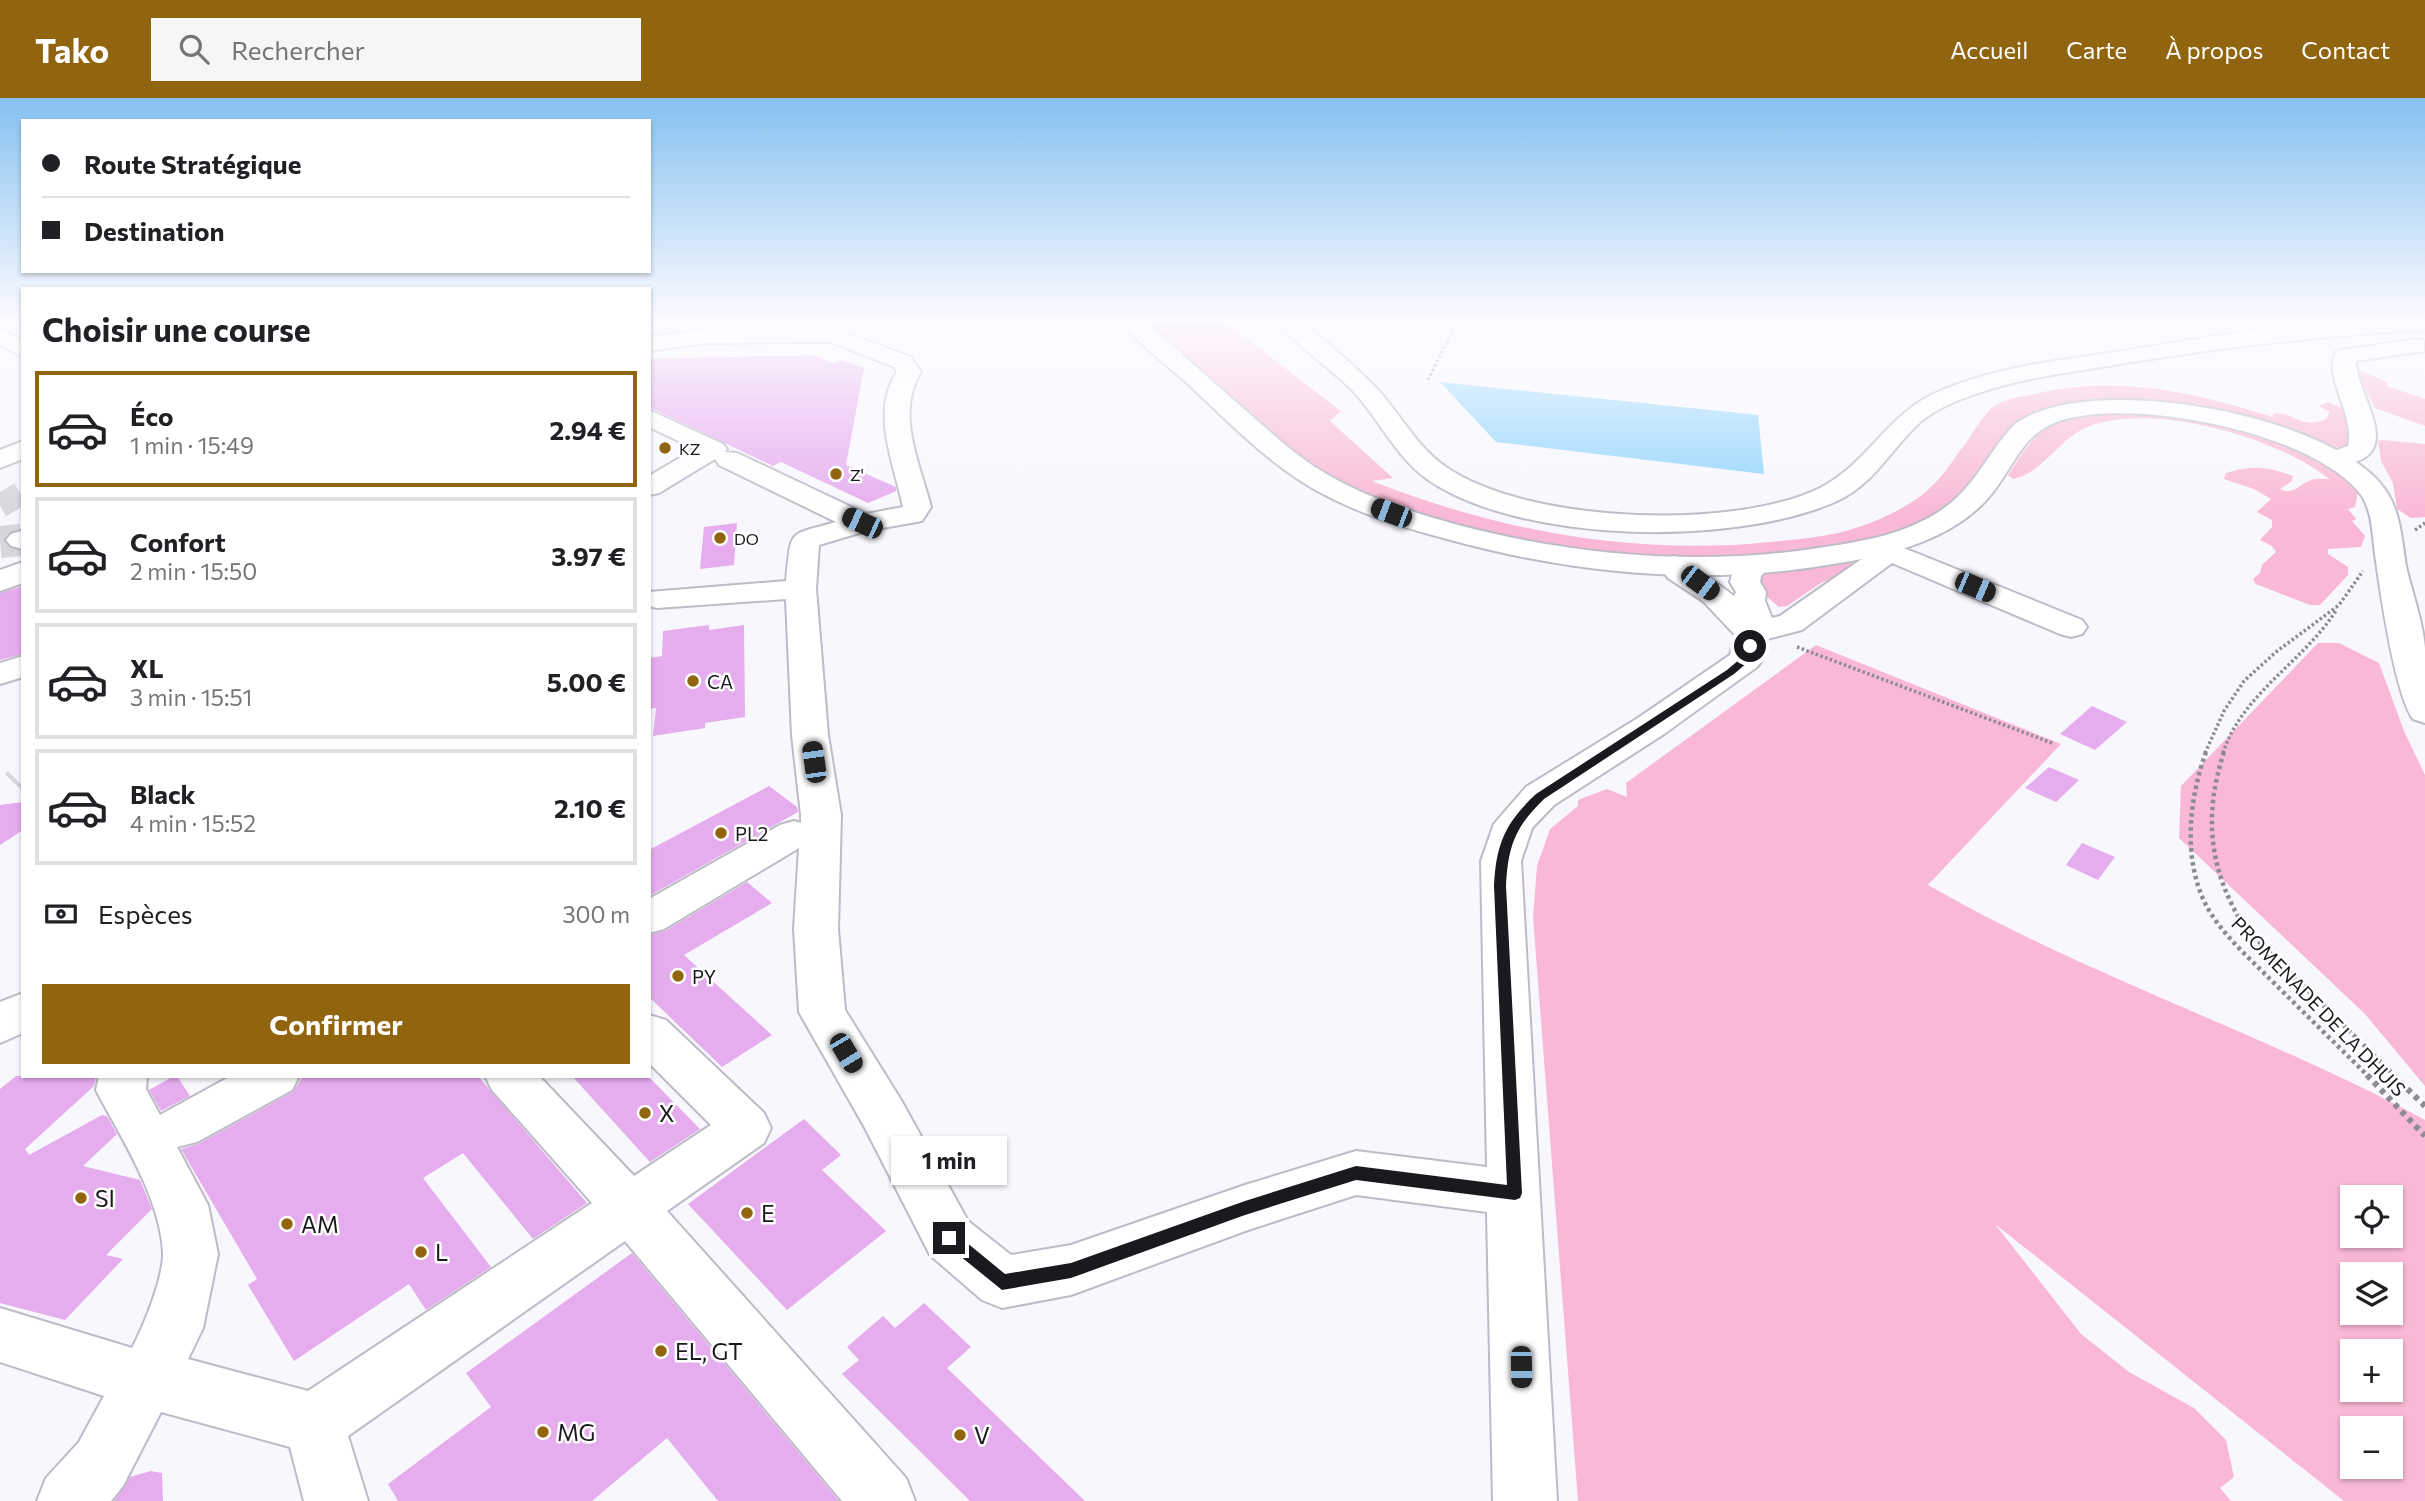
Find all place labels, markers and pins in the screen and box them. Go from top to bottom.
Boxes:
place label: KZ [679,439,700,458]
marker: KZ [657,440,673,456]
place label: Z' [850,465,864,484]
marker: Z' [828,466,844,482]
place label: DO [734,529,759,548]
marker: DO [712,530,728,546]
place label: CA [707,670,733,693]
marker: CA [685,673,701,689]
place label: PL2 [735,822,768,845]
marker: PL2 [713,825,729,841]
place label: PY [692,965,716,988]
marker: PY [670,968,686,984]
place label: X [659,1099,675,1127]
marker: X [637,1105,653,1121]
place label: SI [95,1184,115,1212]
marker: SI [73,1190,89,1206]
place label: E [761,1199,775,1227]
marker: E [739,1205,755,1221]
place label: AM [301,1210,339,1238]
marker: AM [279,1216,295,1232]
place label: L [435,1238,448,1266]
marker: L [413,1244,429,1260]
place label: EL, GT [675,1337,743,1365]
marker: EL, GT [653,1343,669,1359]
place label: MG [557,1418,595,1446]
place label: V [974,1421,990,1449]
marker: MG [535,1424,551,1440]
marker: V [952,1427,968,1443]

